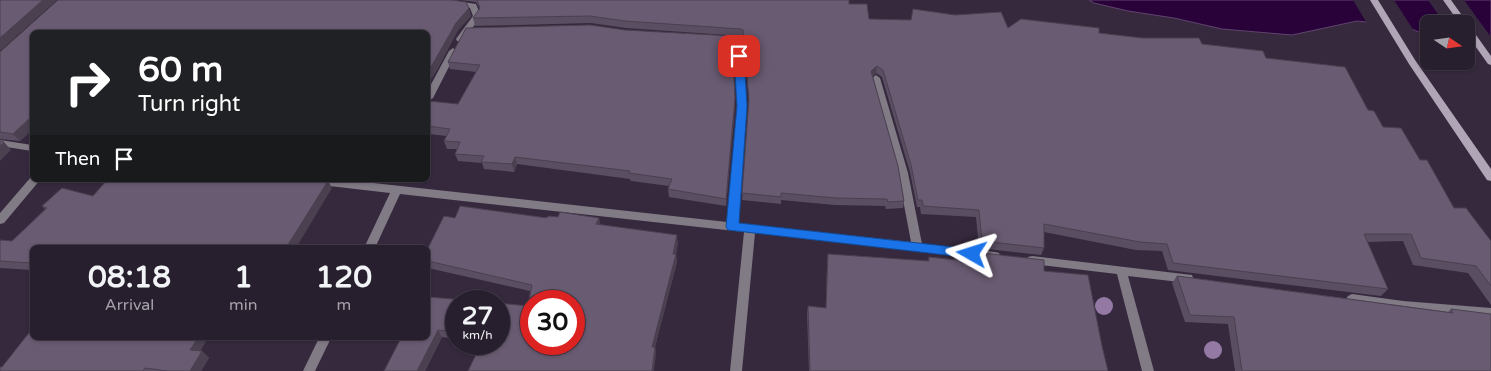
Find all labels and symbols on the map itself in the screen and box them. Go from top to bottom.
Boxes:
north arrow [1420,15,1475,70]
pin [718,35,760,77]
position arrow [945,227,997,279]
speed limit sign: 30 [520,290,585,355]

